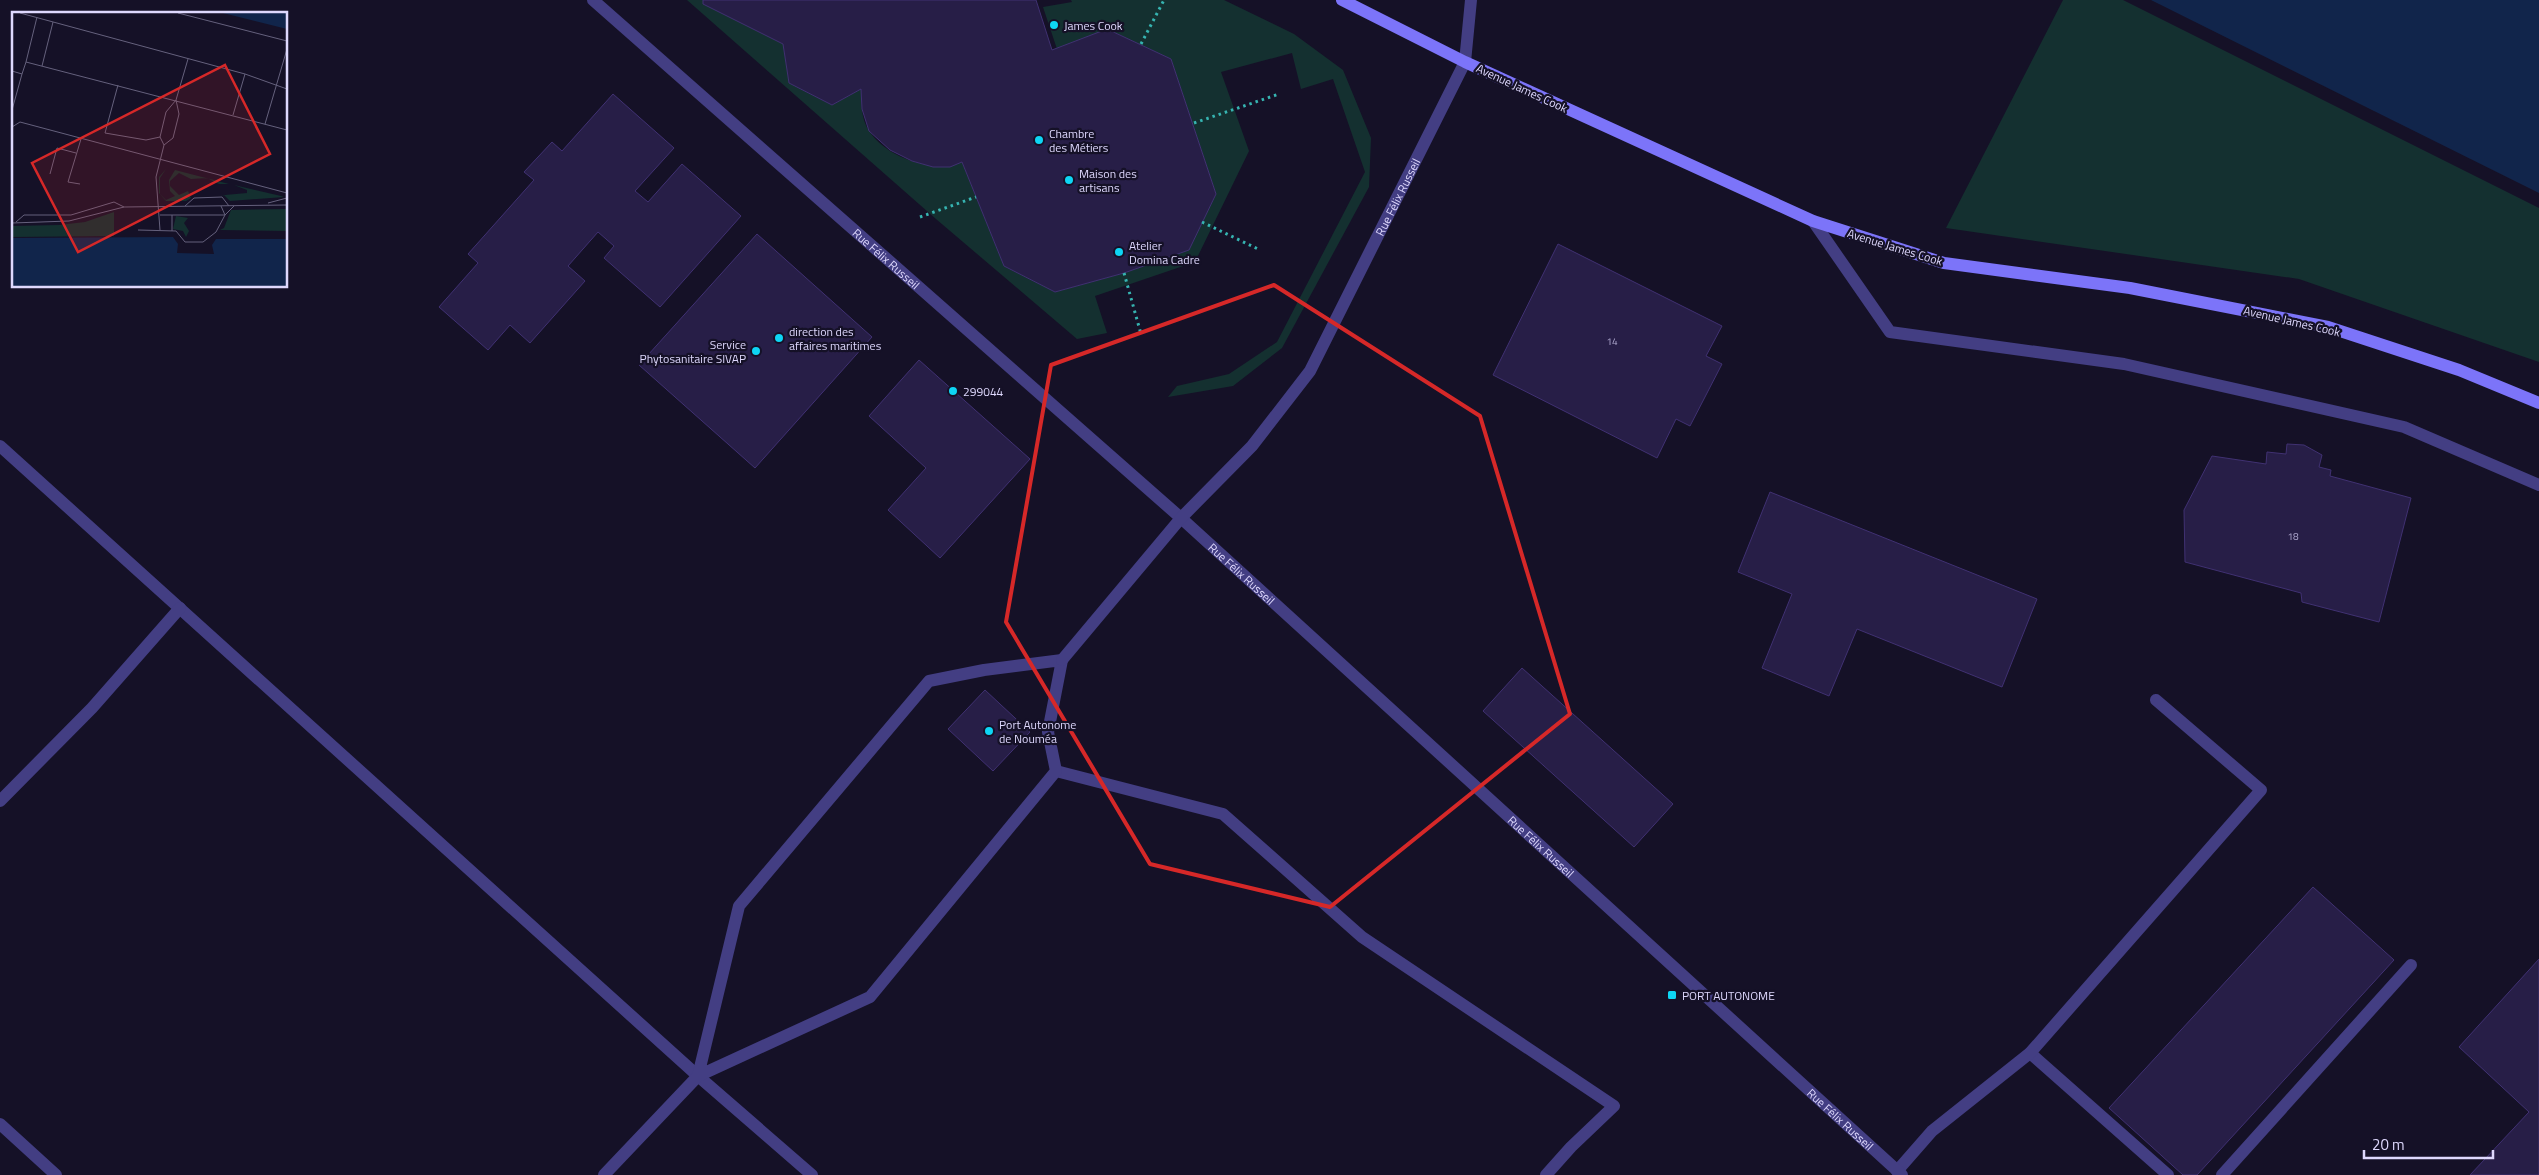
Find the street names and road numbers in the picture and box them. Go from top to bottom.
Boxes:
street label: Avenue James Cook [1473,59,1571,118]
street label: Rue Félix Russeil [1370,155,1425,239]
street label: Rue Félix Russeil [848,223,924,294]
street label: Avenue James Cook [1845,223,1945,271]
street label: Avenue James Cook [2242,301,2343,341]
street label: Rue Félix Russeil [1204,538,1280,609]
street label: Rue Félix Russeil [1504,811,1579,882]
street label: Rue Félix Russeil [1803,1084,1878,1155]

